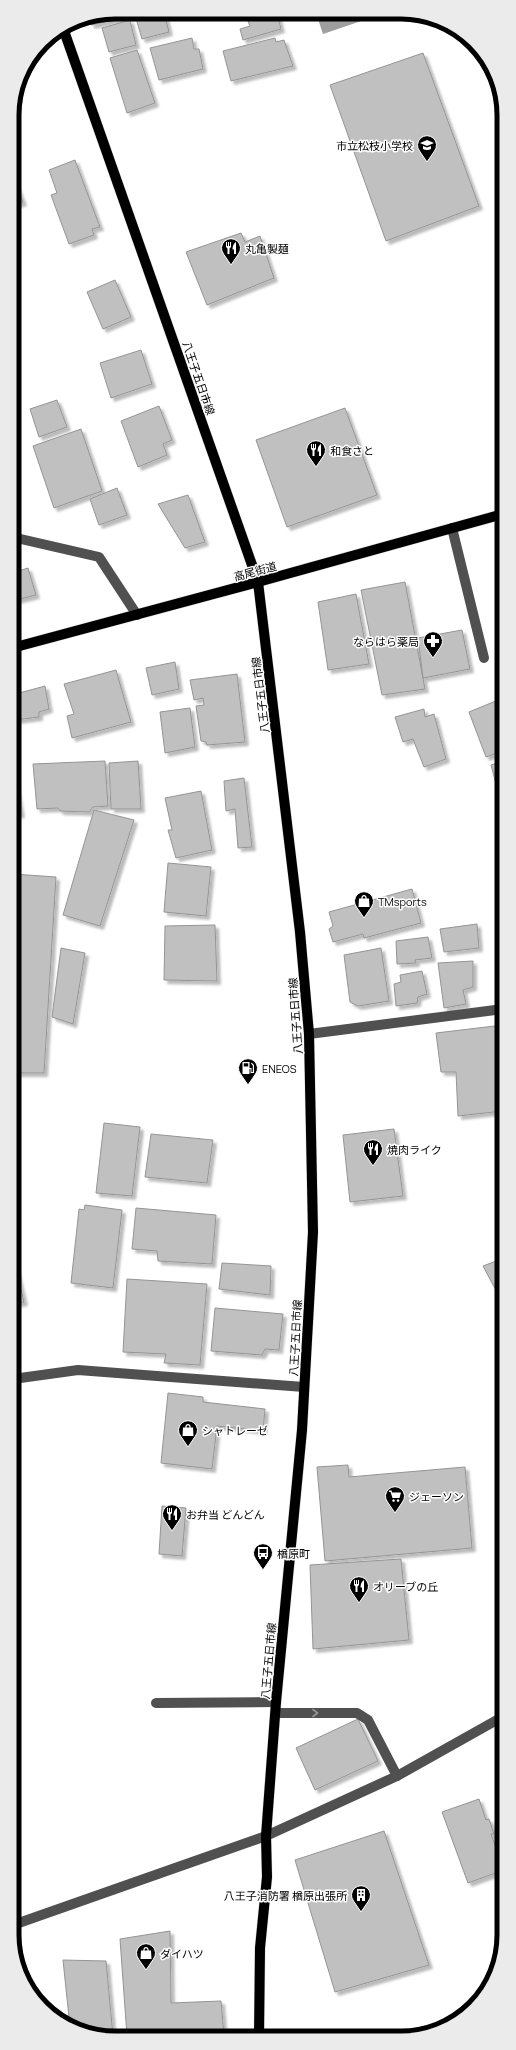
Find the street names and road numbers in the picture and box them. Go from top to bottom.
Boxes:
street label: 八王子五日市線 [179,339,219,417]
street label: 高尾街道 [232,558,278,584]
street label: 八王子五日市線 [248,656,272,734]
street label: 八王子五日市線 [285,977,305,1055]
street label: 八王子五日市線 [285,1299,305,1377]
street label: 八王子五日市線 [257,1622,279,1700]

